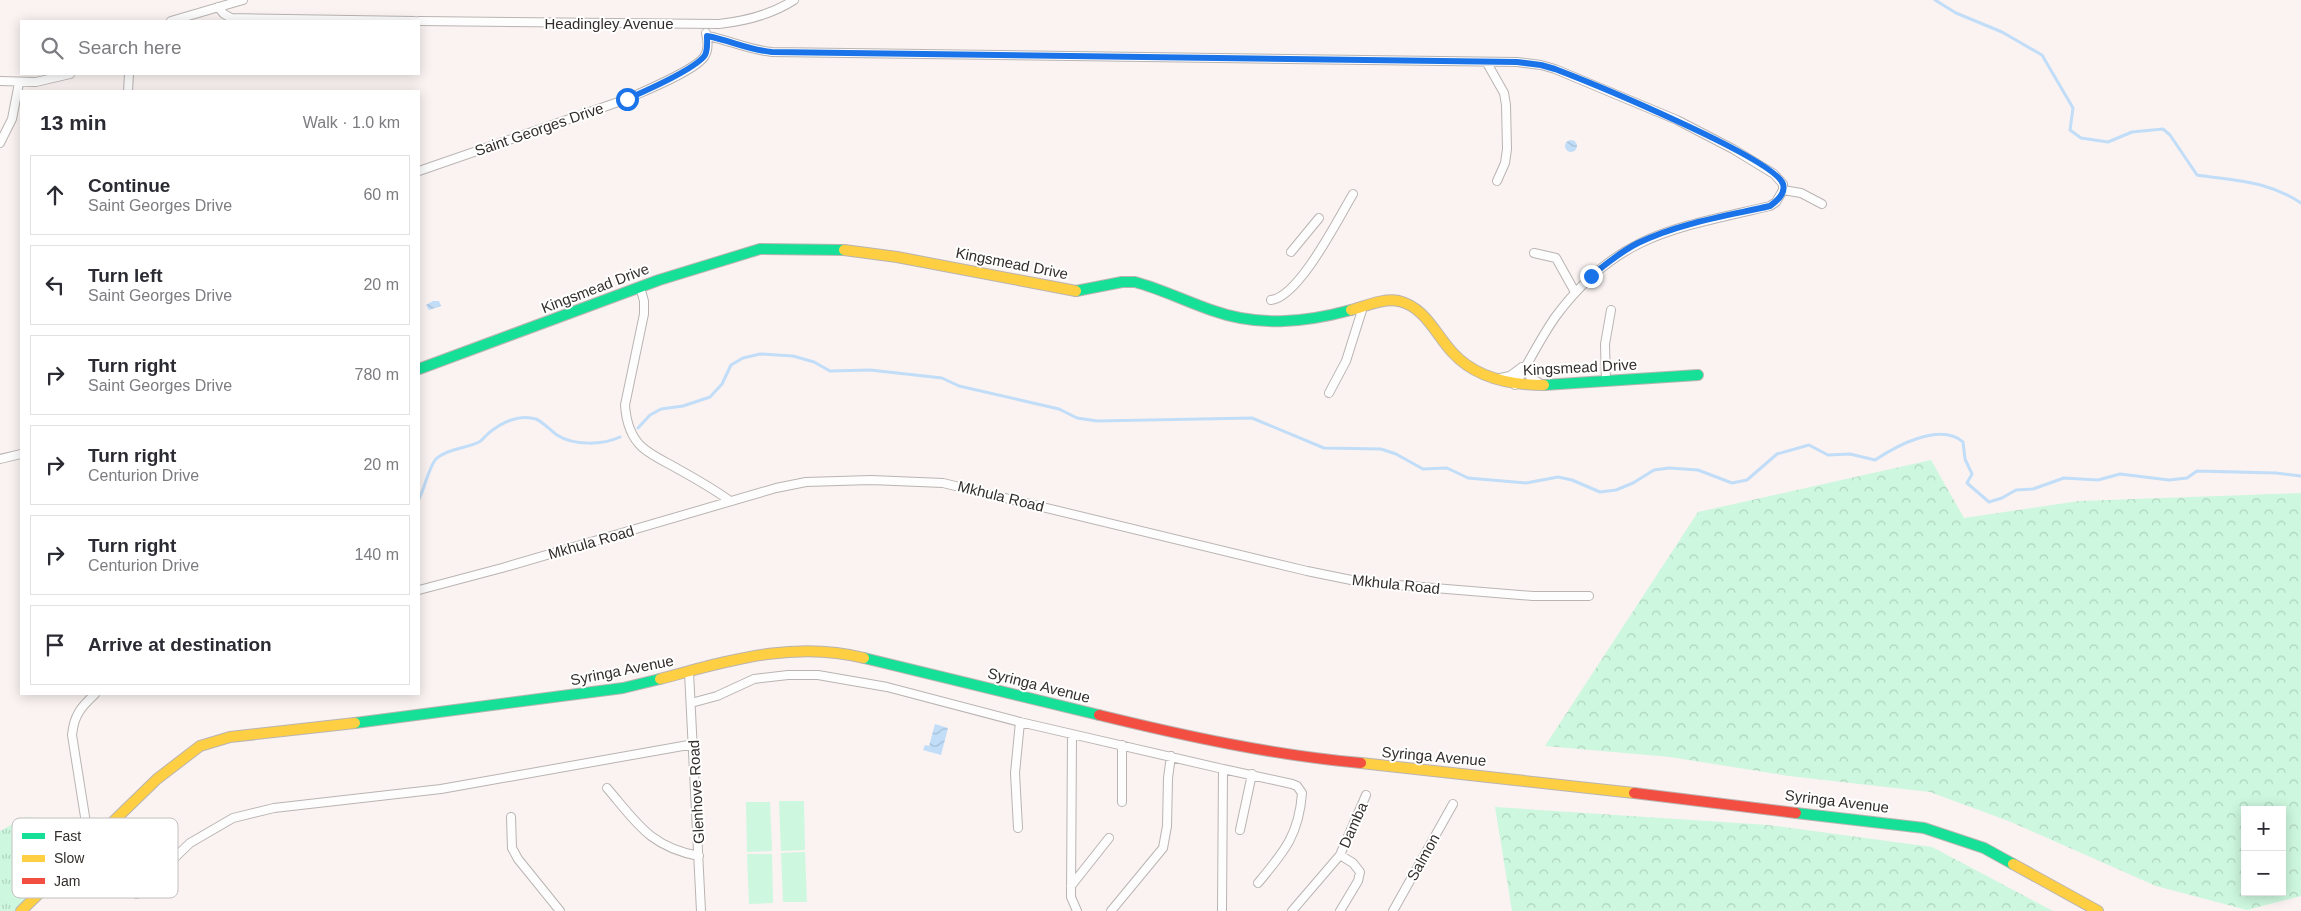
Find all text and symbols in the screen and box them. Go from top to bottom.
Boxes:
street label: Headingley Avenue [545,15,674,32]
search box [20,20,420,75]
icon: search [38,34,66,62]
text: Search here [78,37,182,58]
route start [616,88,639,111]
street label: Saint Georges Drive [472,99,606,159]
text: 13 min [40,111,107,134]
text: Walk · 1.0 km [303,114,400,131]
text: Continue [88,175,170,196]
icon: ahead [41,181,69,209]
text: 60 m [363,186,399,203]
text: Saint Georges Drive [88,197,232,214]
street label: Kingsmead Drive [954,244,1070,282]
street label: Kingsmead Drive [539,260,651,316]
text: Turn left [88,265,163,286]
route end [1580,265,1603,288]
icon: left [41,271,69,299]
text: 20 m [363,276,399,293]
text: Saint Georges Drive [88,287,232,304]
text: Turn right [88,355,176,376]
street label: Kingsmead Drive [1523,356,1637,378]
icon: right [41,361,69,389]
text: 780 m [355,366,399,383]
text: Saint Georges Drive [88,377,232,394]
text: Turn right [88,445,176,466]
icon: right [41,451,69,479]
text: 20 m [363,456,399,473]
text: Centurion Drive [88,467,199,484]
street label: Mkhula Road [956,477,1046,515]
street label: Mkhula Road [546,522,636,562]
text: Turn right [88,535,176,556]
icon: right [41,541,69,569]
text: 140 m [355,546,399,563]
text: Centurion Drive [88,557,199,574]
street label: Mkhula Road [1351,571,1441,597]
icon: arrive [41,631,69,659]
text: Arrive at destination [88,634,272,655]
street label: Syringa Avenue [569,652,675,688]
street label: Syringa Avenue [986,664,1092,706]
street label: Glenhove Road [685,740,707,844]
street label: Syringa Avenue [1381,743,1487,769]
street label: Syringa Avenue [1784,786,1890,816]
street label: Damba [1335,799,1371,851]
map controls [2241,806,2286,896]
button: + [2241,806,2286,851]
legend [12,818,178,898]
text: Fast [54,828,81,844]
street label: Salmon [1403,831,1443,883]
text: Slow [54,850,85,866]
button: − [2241,851,2286,896]
text: Jam [54,873,80,889]

